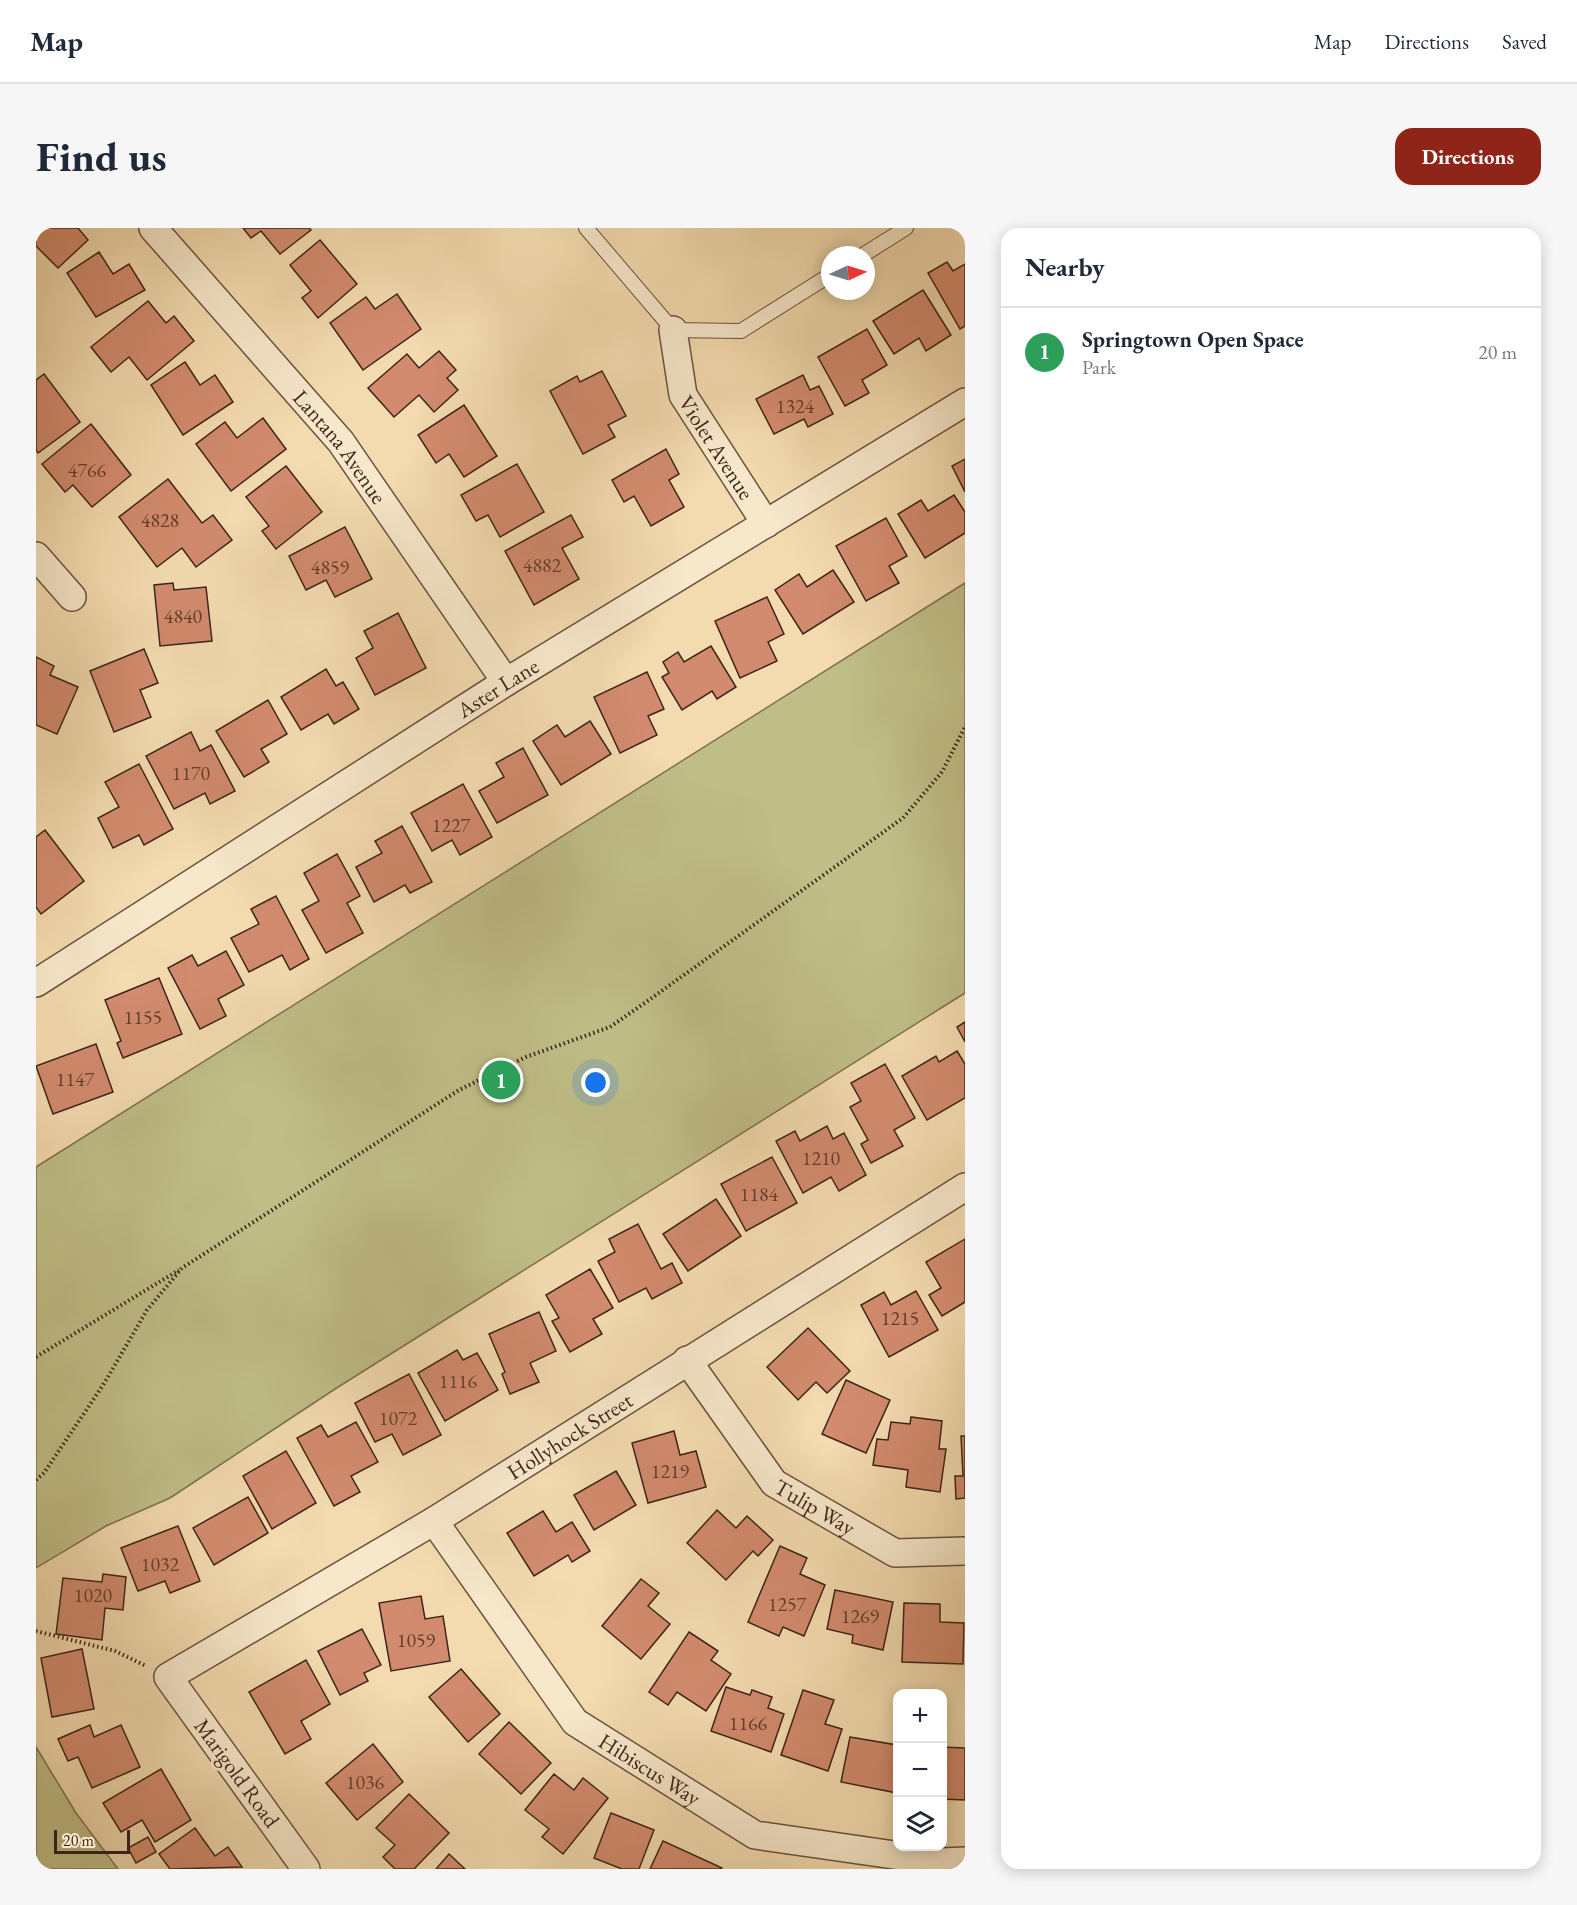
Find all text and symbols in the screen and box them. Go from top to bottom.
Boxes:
text: Map [30,23,83,59]
text: Map [1314,28,1351,55]
text: Directions [1384,28,1469,55]
text: Saved [1502,28,1547,55]
button: Directions [1395,128,1541,185]
text: Find us [36,129,167,184]
north arrow [821,246,875,300]
text: Nearby [1025,250,1105,284]
text: Springtown Open Space [1082,325,1304,354]
text: 1 [1039,339,1050,365]
text: 20 m [1478,339,1517,365]
text: Park [1082,354,1116,380]
street label: Lantana Avenue [287,383,394,510]
street label: Violet Avenue [672,390,761,505]
house number: 1324 [776,393,815,419]
house number: 4766 [68,457,107,483]
house number: 4828 [141,507,179,533]
house number: 4882 [523,552,562,578]
house number: 4859 [311,554,350,580]
house number: 4840 [164,603,203,629]
street label: Aster Lane [450,651,544,725]
house number: 1170 [172,760,211,786]
house number: 1227 [432,812,471,838]
house number: 1155 [124,1004,162,1030]
pin: 1 [482,1058,520,1102]
house number: 1147 [56,1066,95,1092]
your location [581,1068,610,1097]
house number: 1210 [802,1145,841,1171]
house number: 1184 [740,1181,779,1207]
house number: 1215 [881,1305,919,1331]
house number: 1116 [439,1368,478,1394]
street label: Hollyhock Street [501,1385,638,1486]
house number: 1072 [379,1405,418,1431]
house number: 1219 [651,1458,690,1484]
street label: Tulip Way [769,1472,861,1542]
house number: 1032 [141,1551,180,1577]
house number: 1020 [74,1582,113,1608]
house number: 1257 [768,1591,807,1617]
house number: 1269 [841,1603,880,1629]
house number: 1059 [397,1627,436,1653]
map controls [893,1689,947,1851]
button: + [893,1689,947,1743]
house number: 1166 [729,1710,768,1736]
street label: Marigold Road [188,1713,287,1834]
street label: Hibiscus Way [593,1726,707,1812]
button: − [893,1743,947,1797]
house number: 1036 [346,1769,385,1795]
button: layers [893,1797,947,1851]
scale bar [54,1827,130,1854]
text: 20 m [63,1830,94,1851]

